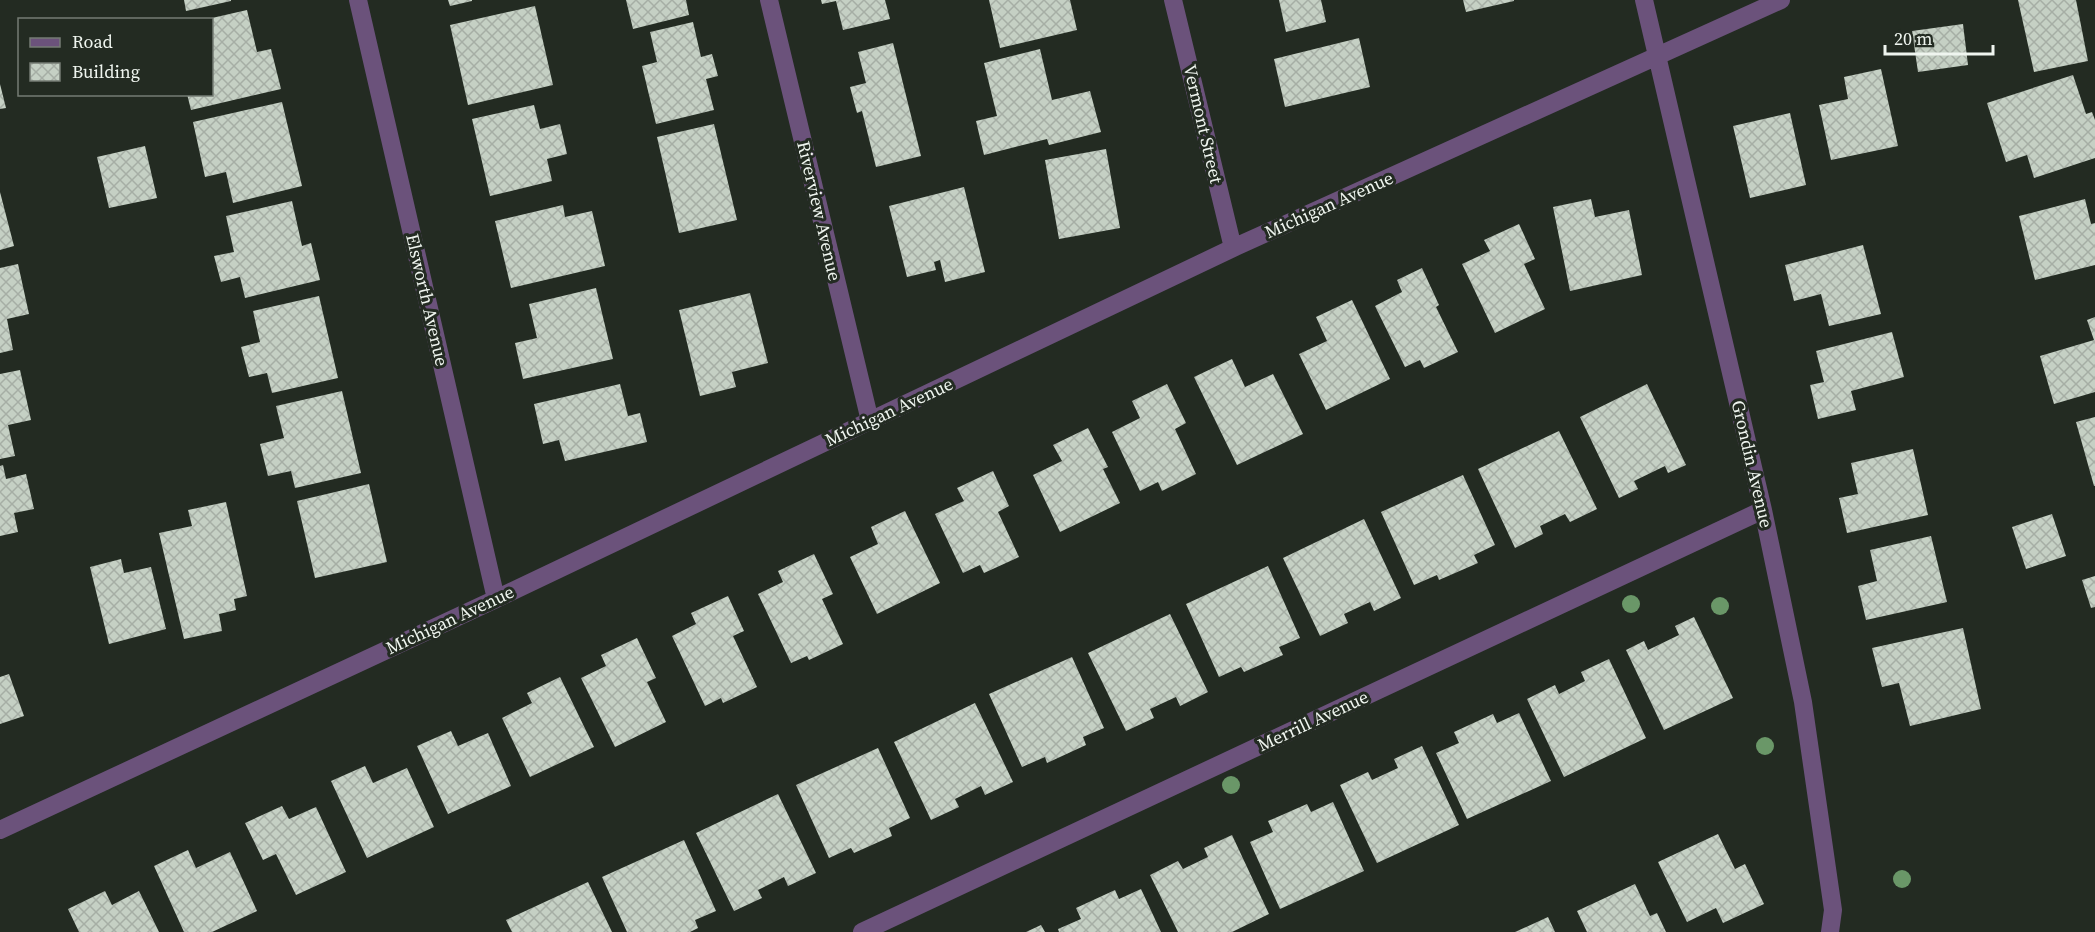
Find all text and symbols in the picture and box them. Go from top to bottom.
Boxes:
legend [18,18,213,96]
scale bar [1885,18,1993,56]
text: 20 m [1894,26,1932,51]
text: Road [72,29,113,54]
text: Building [72,59,140,84]
street label: Vermont Street [1178,62,1229,186]
street label: Riverview Avenue [791,138,848,283]
street label: Michigan Avenue [1260,165,1397,244]
street label: Elsworth Avenue [400,231,455,369]
street label: Michigan Avenue [821,371,957,452]
street label: Grondin Avenue [1726,398,1779,530]
street label: Michigan Avenue [382,579,518,660]
street label: Merrill Avenue [1253,684,1372,757]

